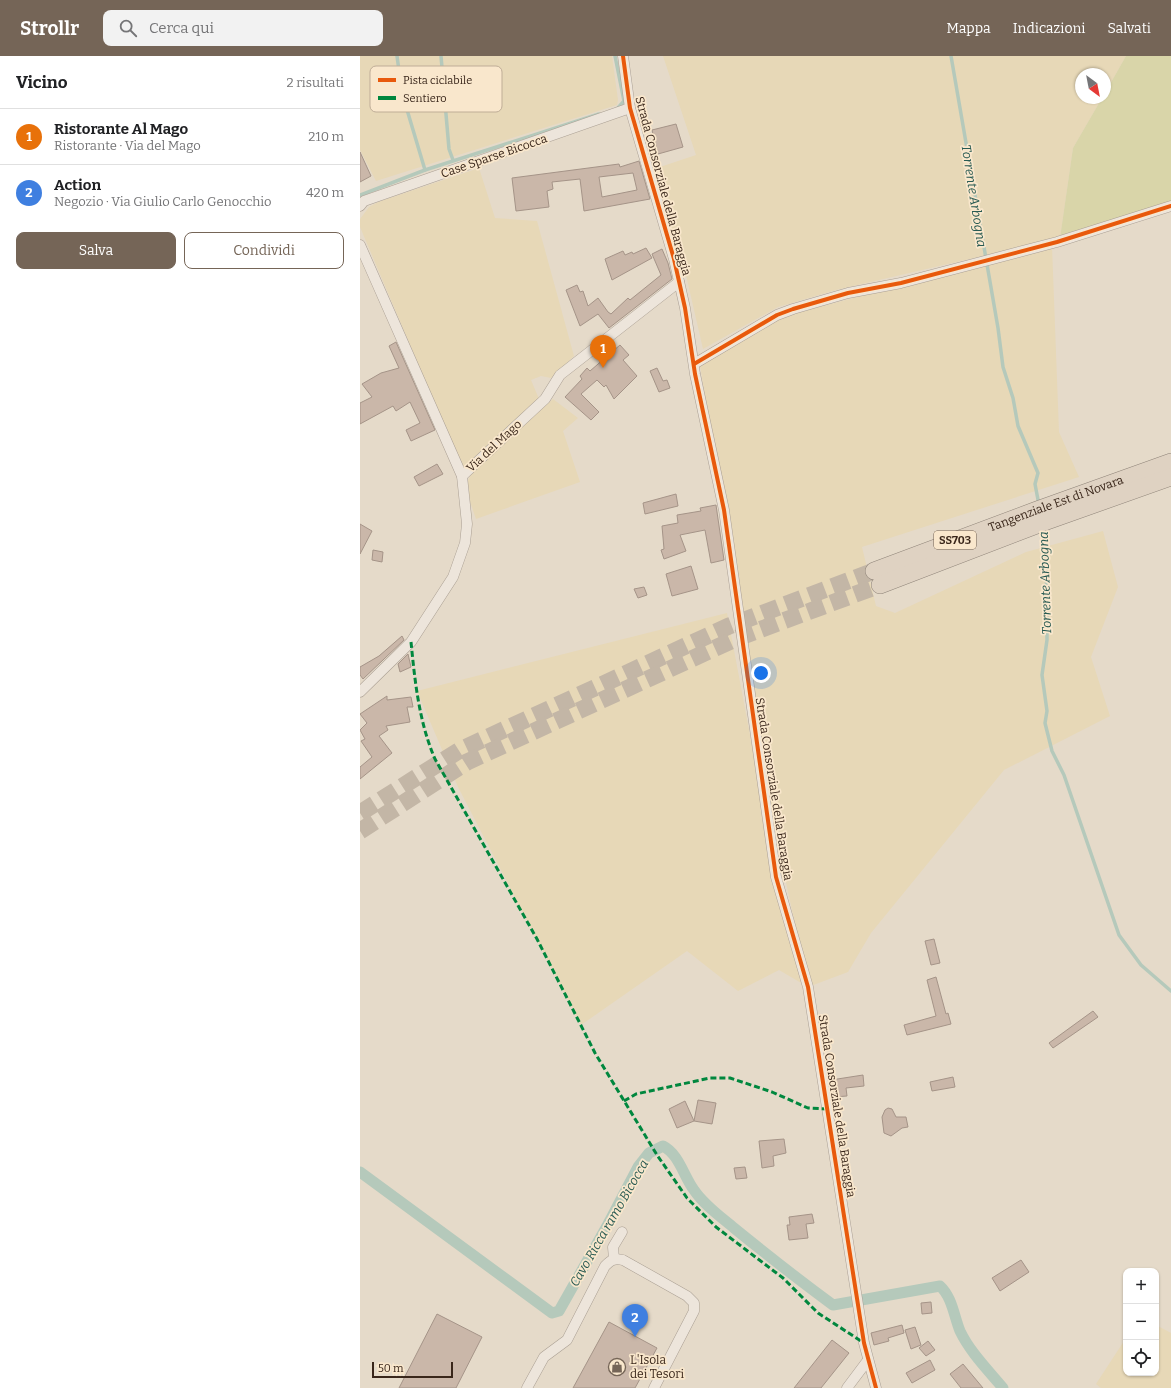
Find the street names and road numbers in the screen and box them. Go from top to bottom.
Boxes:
street label: Strada Consorziale della Baraggia [632,95,694,278]
street label: Case Sparse Bicocca [439,131,549,181]
street label: Via del Mago [464,417,525,475]
street label: Tangenziale Est di Novara [986,472,1126,535]
road number: SS703 [934,531,976,549]
street label: Strada Consorziale della Baraggia [753,697,795,882]
street label: Strada Consorziale della Baraggia [816,1014,858,1199]

